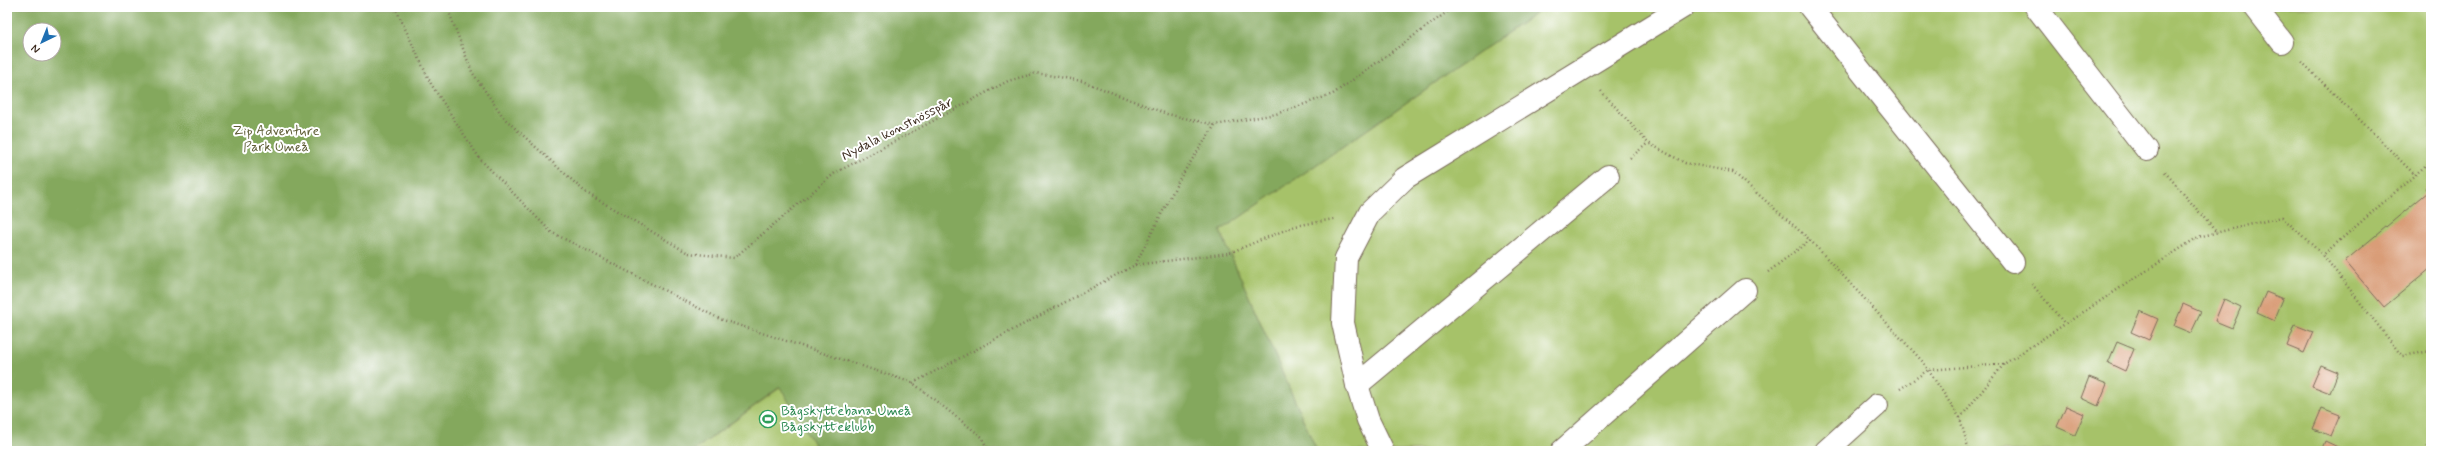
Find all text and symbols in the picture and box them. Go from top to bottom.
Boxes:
north arrow [22,22,62,62]
text: N [28,41,43,56]
street label: Nydala konstnösspår [838,93,956,165]
park label: Zip Adventure Park Umeå [233,122,319,156]
place label: Bågskyttebana Umeå Bågskytteklubb [781,402,911,436]
sports icon: Bågskyttebana Umeå Bågskytteklubb [758,409,778,429]

